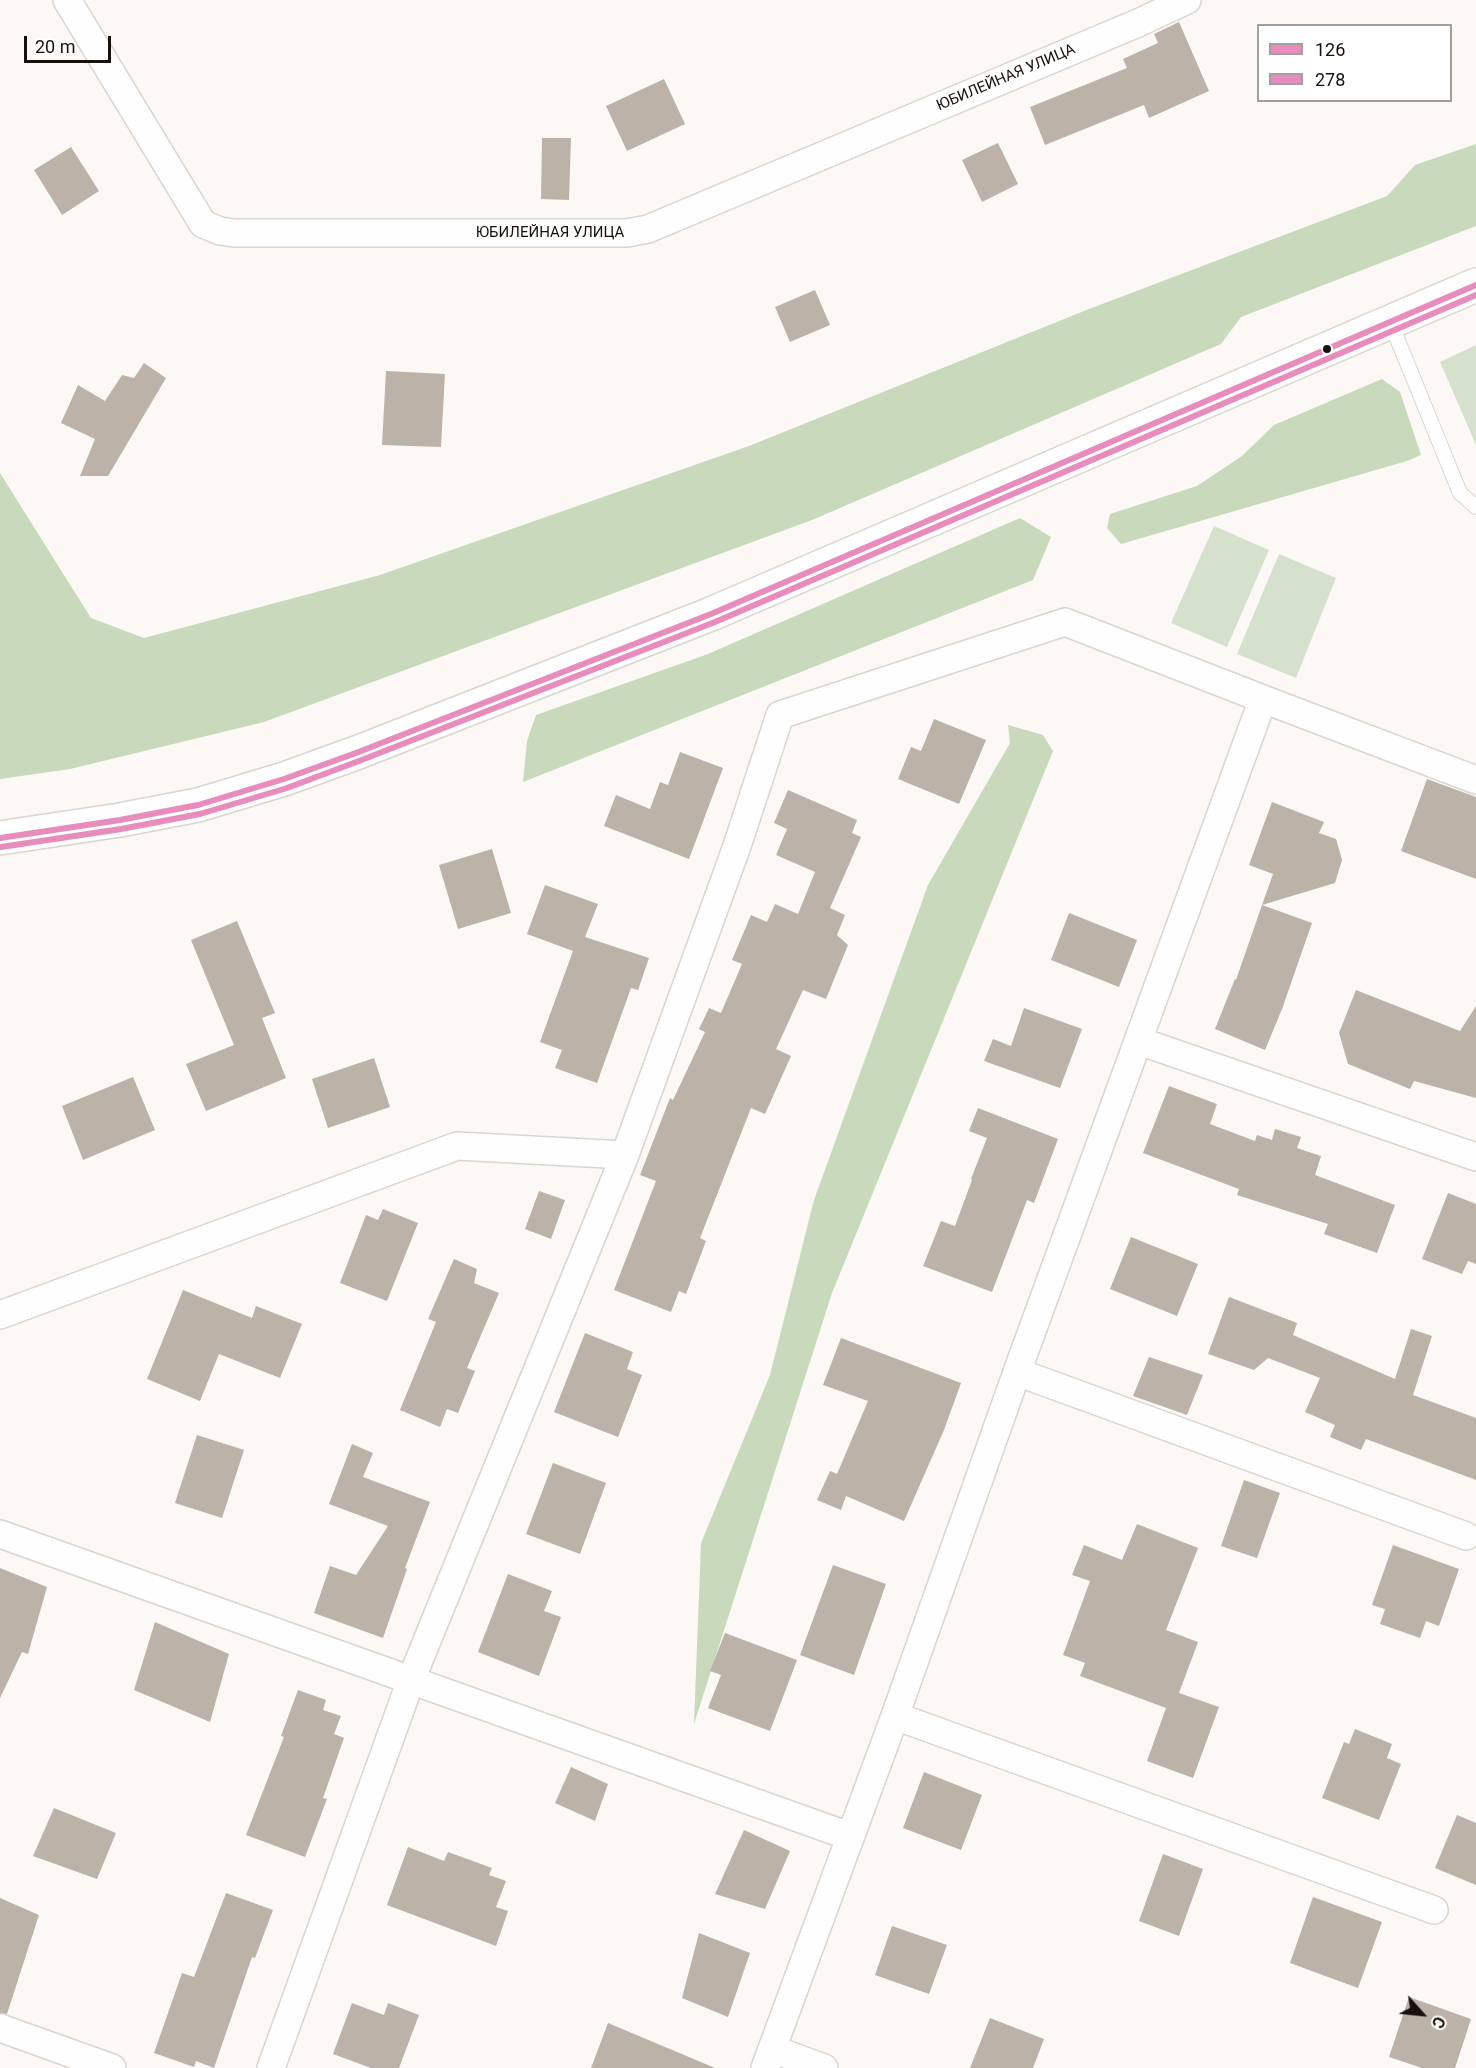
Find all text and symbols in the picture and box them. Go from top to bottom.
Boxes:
scale bar [27,24,114,62]
legend [1257,24,1452,102]
text: 20 m [35,36,75,57]
text: 126 [1315,39,1345,60]
street label: ЮБИЛЕЙНАЯ УЛИЦА [934,41,1078,115]
text: 278 [1315,69,1345,90]
street label: ЮБИЛЕЙНАЯ УЛИЦА [476,224,624,242]
unlabelled marker [1321,343,1333,355]
north arrow [1392,1984,1452,2044]
text: С [1428,2013,1449,2031]

